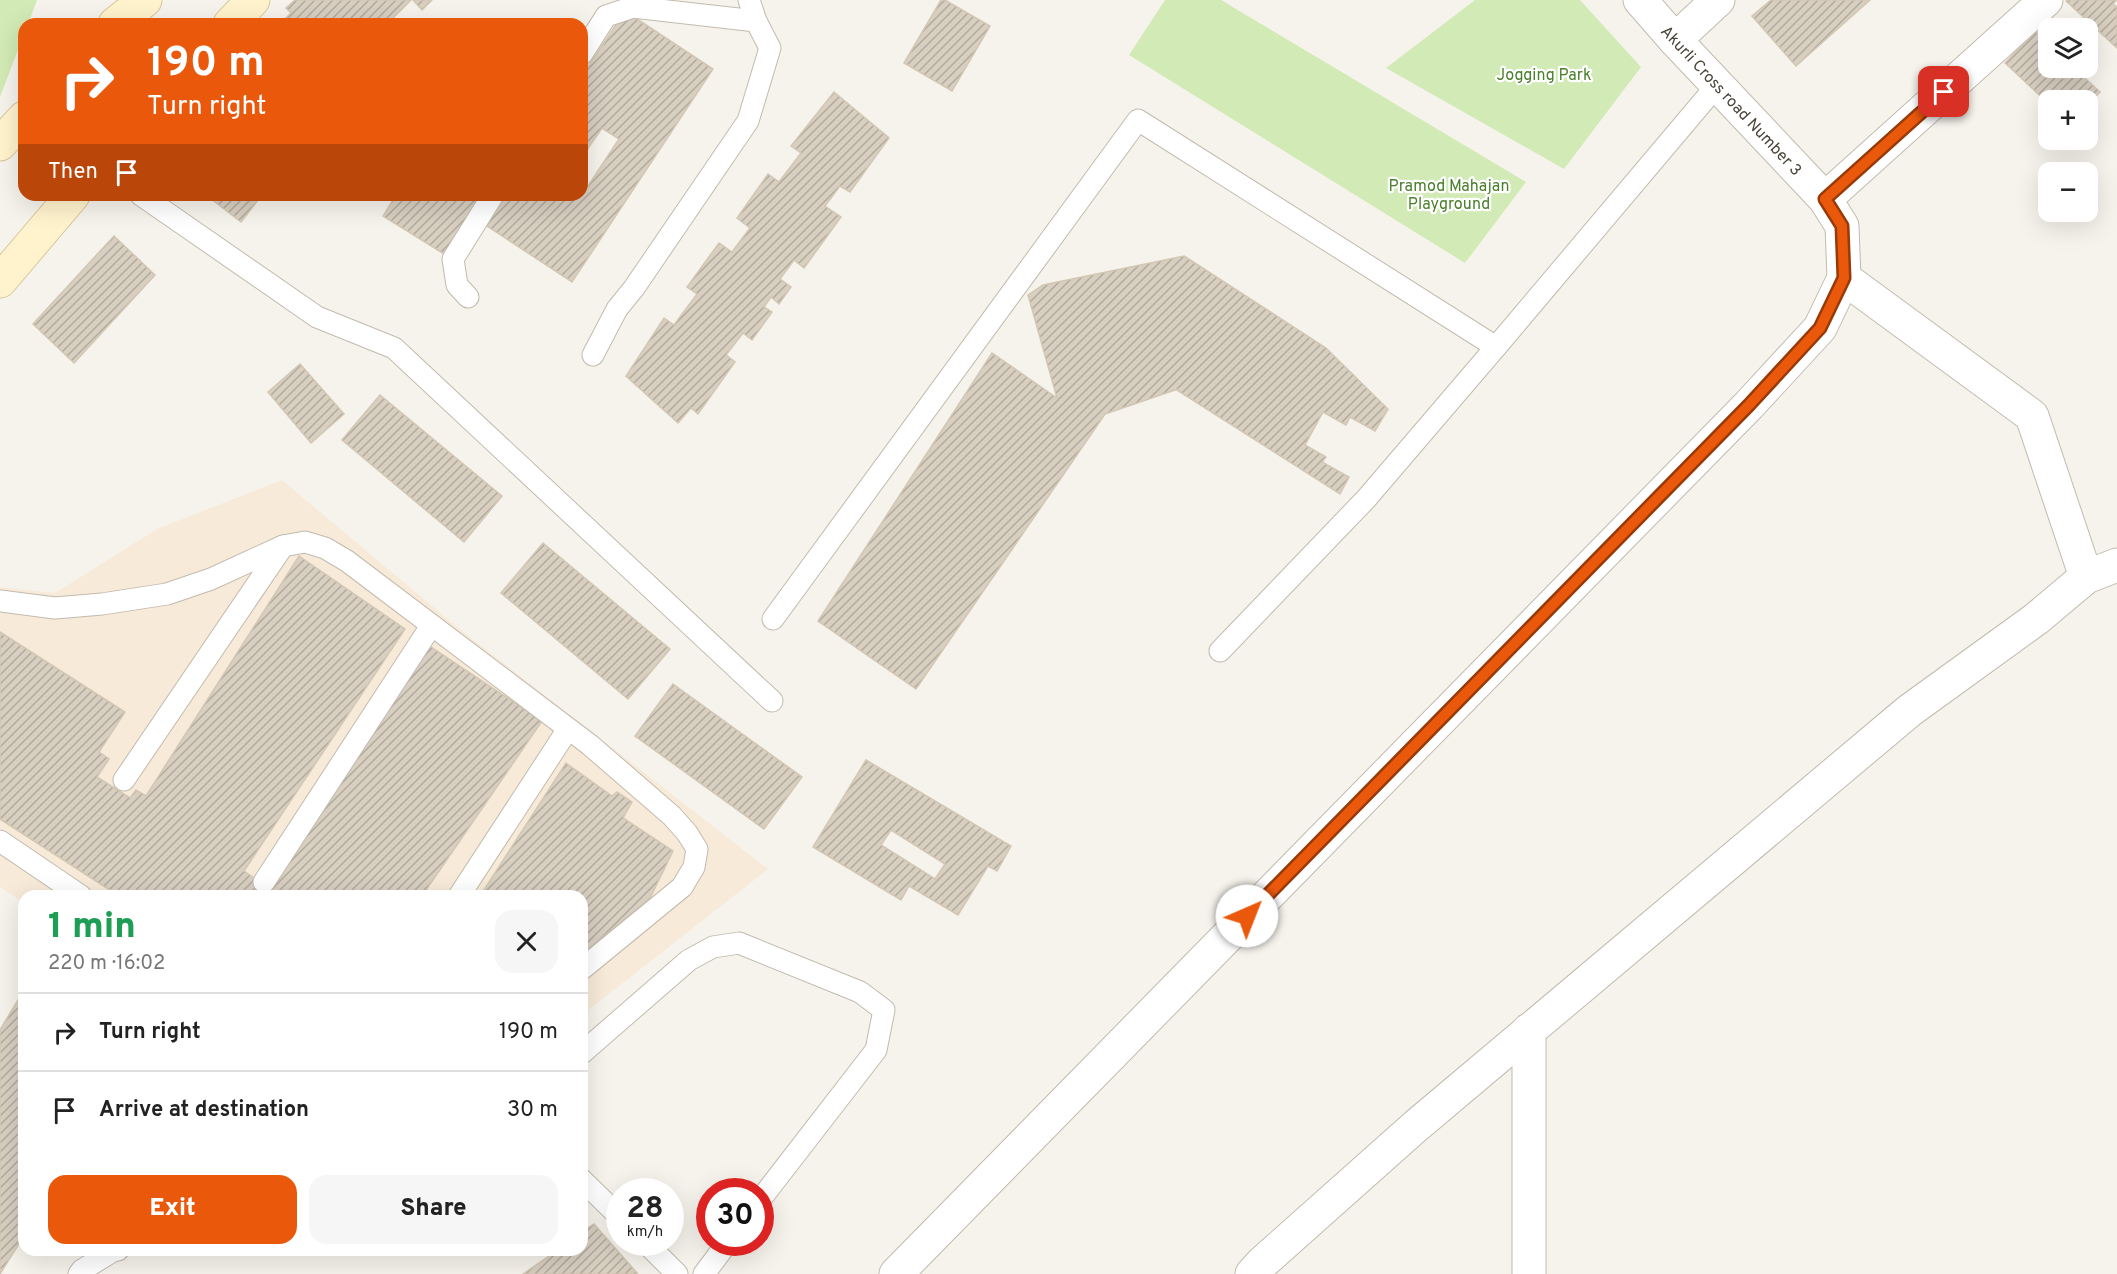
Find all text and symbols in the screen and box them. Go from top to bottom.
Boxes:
map controls [2038,18,2098,222]
button: layers [2038,18,2098,78]
street label: Akurli Cross road Number 3 [1656,22,1805,181]
text: 190 m [147,38,265,91]
icon: right [48,42,126,120]
park label: Jogging Park [1497,66,1591,86]
pin [1918,66,1969,117]
icon: arrive [1927,75,1960,108]
text: Turn right [147,90,266,124]
button: + [2038,90,2098,150]
icon: arrive [110,156,143,189]
text: Then [48,159,98,186]
button: − [2038,162,2098,222]
park label: Pramod Mahajan Playground [1389,177,1509,215]
position arrow [1215,884,1279,948]
text: 1 min [48,905,136,951]
button: close [495,910,558,973]
text: 220 m · 16:02 [48,951,165,977]
icon: right [48,1016,81,1049]
text: Turn right [99,1019,201,1046]
text: 190 m [499,1019,558,1046]
icon: arrive [48,1094,81,1127]
text: Arrive at destination [99,1097,309,1124]
text: 30 m [507,1097,558,1124]
button: Exit [48,1175,297,1244]
button: Share [309,1175,558,1244]
speed limit sign: 30 [696,1178,774,1256]
text: 28 [626,1191,664,1228]
text: km/h [627,1223,663,1242]

